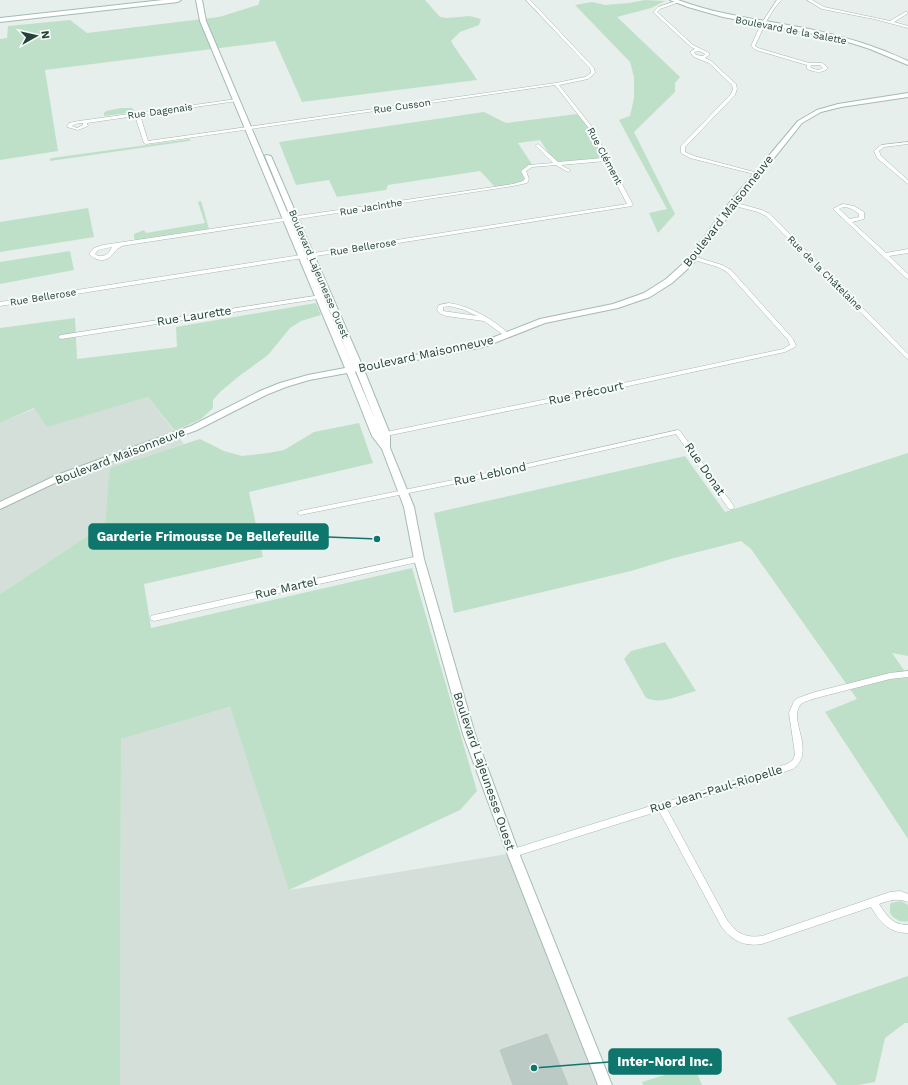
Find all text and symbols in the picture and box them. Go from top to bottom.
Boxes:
street label: Boulevard de la Salette [734,14,848,46]
north arrow [16,16,56,56]
text: N [38,30,52,40]
street label: Rue Cusson [373,97,431,115]
street label: Rue Dagenais [127,101,193,121]
street label: Rue Clément [585,126,625,187]
street label: Boulevard Maisonneuve [680,152,776,270]
street label: Rue Jacinthe [339,197,403,217]
street label: Boulevard Lajeunesse Ouest [287,208,351,341]
street label: Rue de la Châtelaine [785,233,865,313]
street label: Rue Bellerose [329,236,397,258]
street label: Rue Bellerose [9,286,77,308]
street label: Rue Laurette [156,303,232,329]
street label: Boulevard Maisonneuve [357,333,495,375]
street label: Rue Précourt [547,378,625,408]
street label: Boulevard Maisonneuve [53,425,187,487]
street label: Rue Donat [682,440,728,498]
street label: Rue Leblond [453,460,527,488]
callout: Garderie Frimousse De Bellefeuille [89,524,328,549]
text: Garderie Frimousse De Bellefeuille [97,529,320,544]
street label: Rue Martel [254,574,319,602]
street label: Boulevard Lajeunesse Ouest [450,690,518,852]
street label: Rue Jean-Paul-Riopelle [648,762,784,816]
callout: Inter-Nord Inc. [609,1049,721,1074]
text: Inter-Nord Inc. [617,1054,713,1069]

